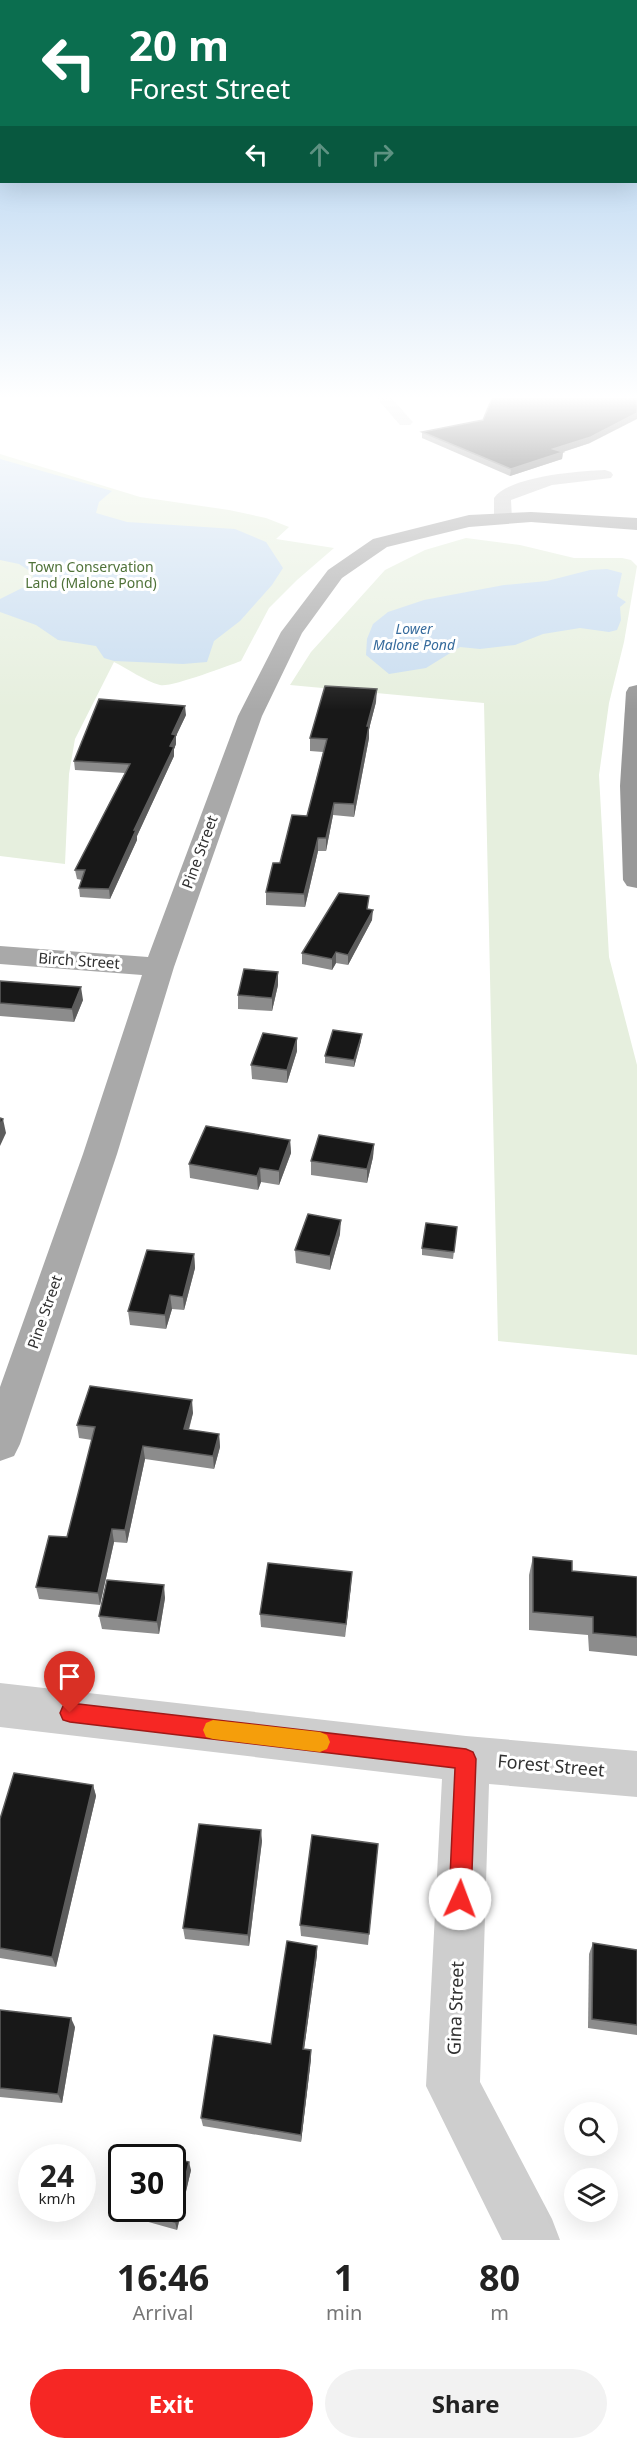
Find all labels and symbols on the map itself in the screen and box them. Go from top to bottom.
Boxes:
park label: Town Conservation Land (Malone Pond) [25,557,157,592]
water label: Lower Malone Pond [373,619,456,654]
street label: Pine Street [177,812,222,891]
street label: Birch Street [38,947,121,973]
street label: Pine Street [22,1272,66,1351]
pin [44,1651,95,1713]
street label: Forest Street [496,1748,606,1782]
position arrow [428,1867,492,1931]
street label: Gina Street [441,1960,469,2055]
speed limit sign: 30 [108,2144,186,2222]

